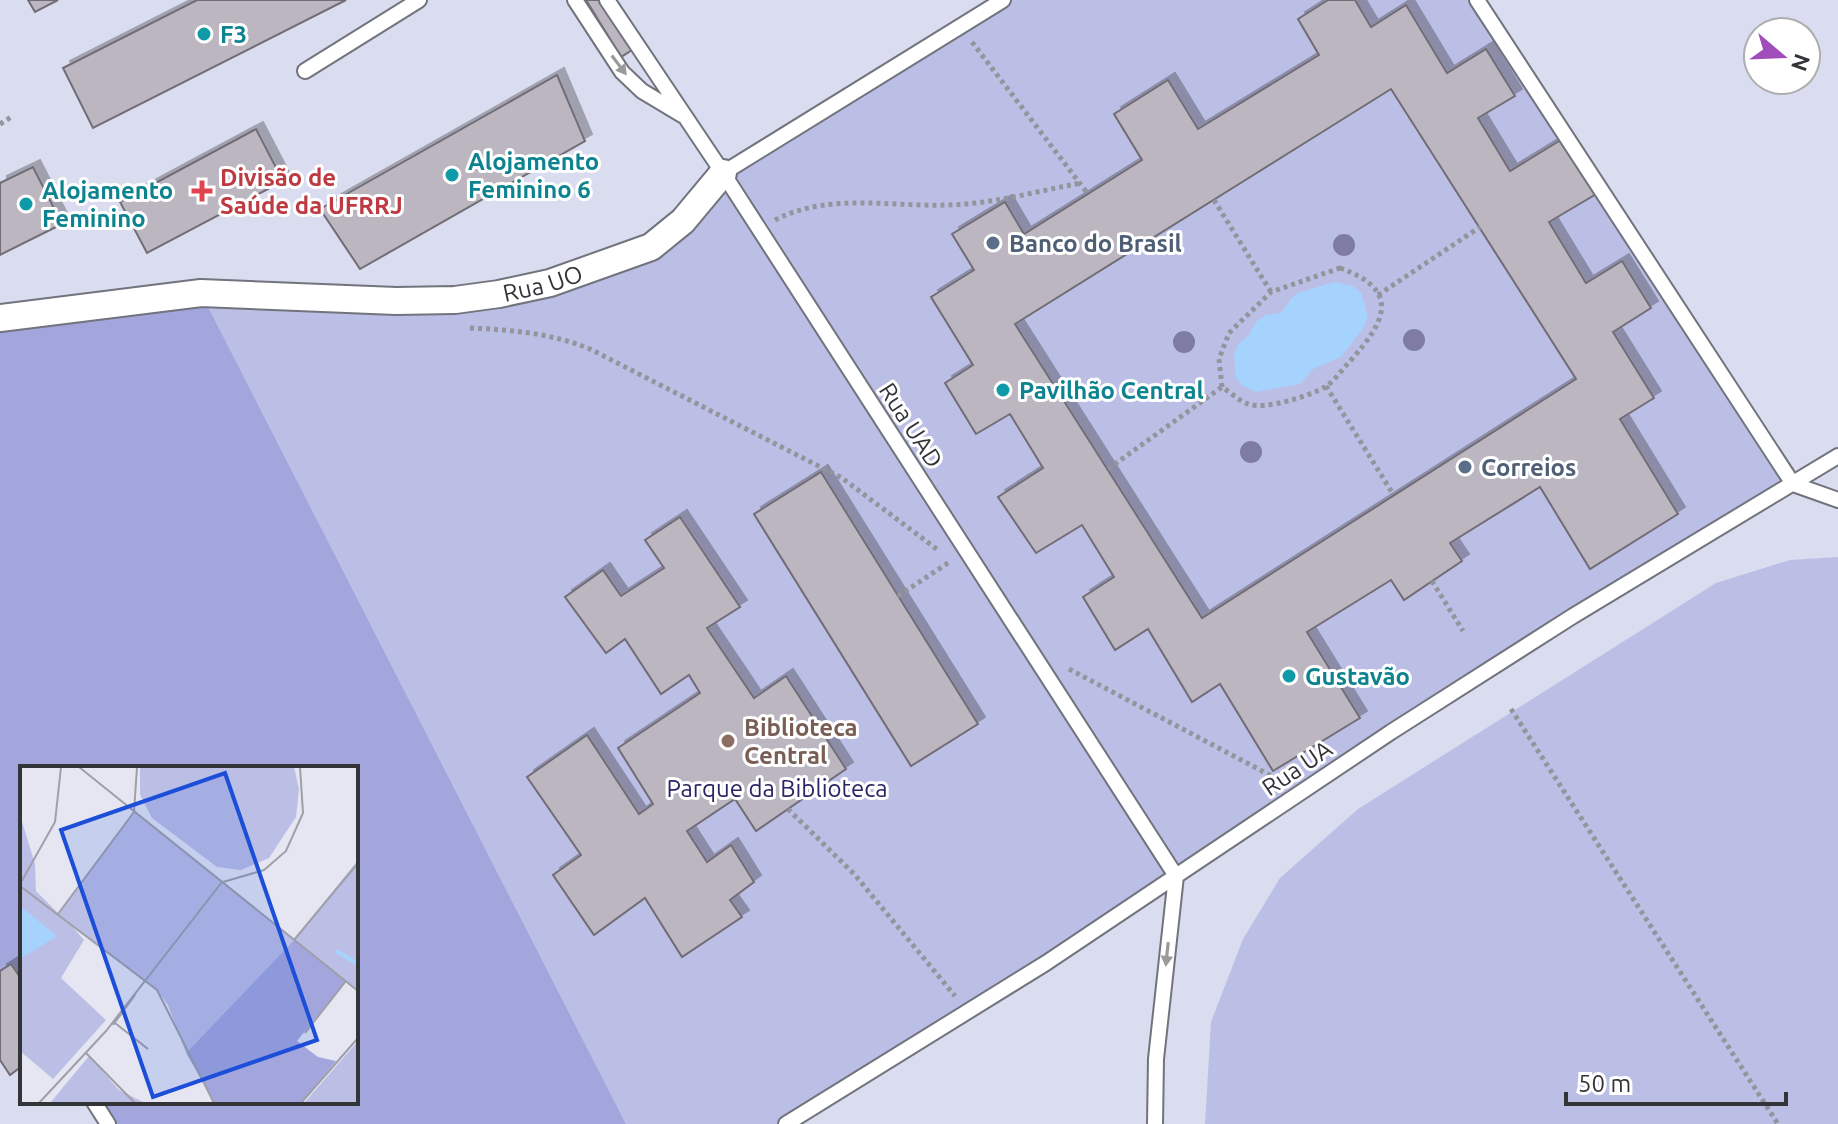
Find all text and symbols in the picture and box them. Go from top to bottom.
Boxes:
north arrow [1742,16,1822,96]
place label: F3 [220,21,247,48]
marker: F3 [195,25,213,43]
text: N [1787,51,1816,75]
one-way arrow [610,55,626,75]
place label: Alojamento Feminino 6 [468,148,599,203]
place label: Divisão de Saúde da UFRRJ [220,164,403,219]
marker: Alojamento Feminino 6 [443,166,461,184]
place label: Alojamento Feminino [42,177,173,232]
marker: Divisão de Saúde da UFRRJ [191,180,213,202]
marker: Alojamento Feminino [17,195,35,213]
place label: Banco do Brasil [1009,230,1182,257]
marker: Banco do Brasil [984,234,1002,252]
street label: Rua UO [500,259,586,306]
place label: Pavilhão Central [1019,377,1204,404]
street label: Rua UAD [874,378,948,472]
marker: Pavilhão Central [994,381,1012,399]
place label: Correios [1481,454,1576,481]
marker: Correios [1456,458,1474,476]
place label: Gustavão [1305,663,1410,690]
marker: Gustavão [1280,667,1298,685]
place label: Biblioteca Central [744,714,858,769]
marker: Biblioteca Central [719,732,737,750]
street label: Rua UA [1257,735,1337,801]
inset map [20,766,358,1104]
park label: Parque da Biblioteca [666,775,888,802]
one-way arrow [1161,942,1174,967]
scale bar [1566,1056,1786,1106]
text: 50 m [1578,1070,1631,1097]

